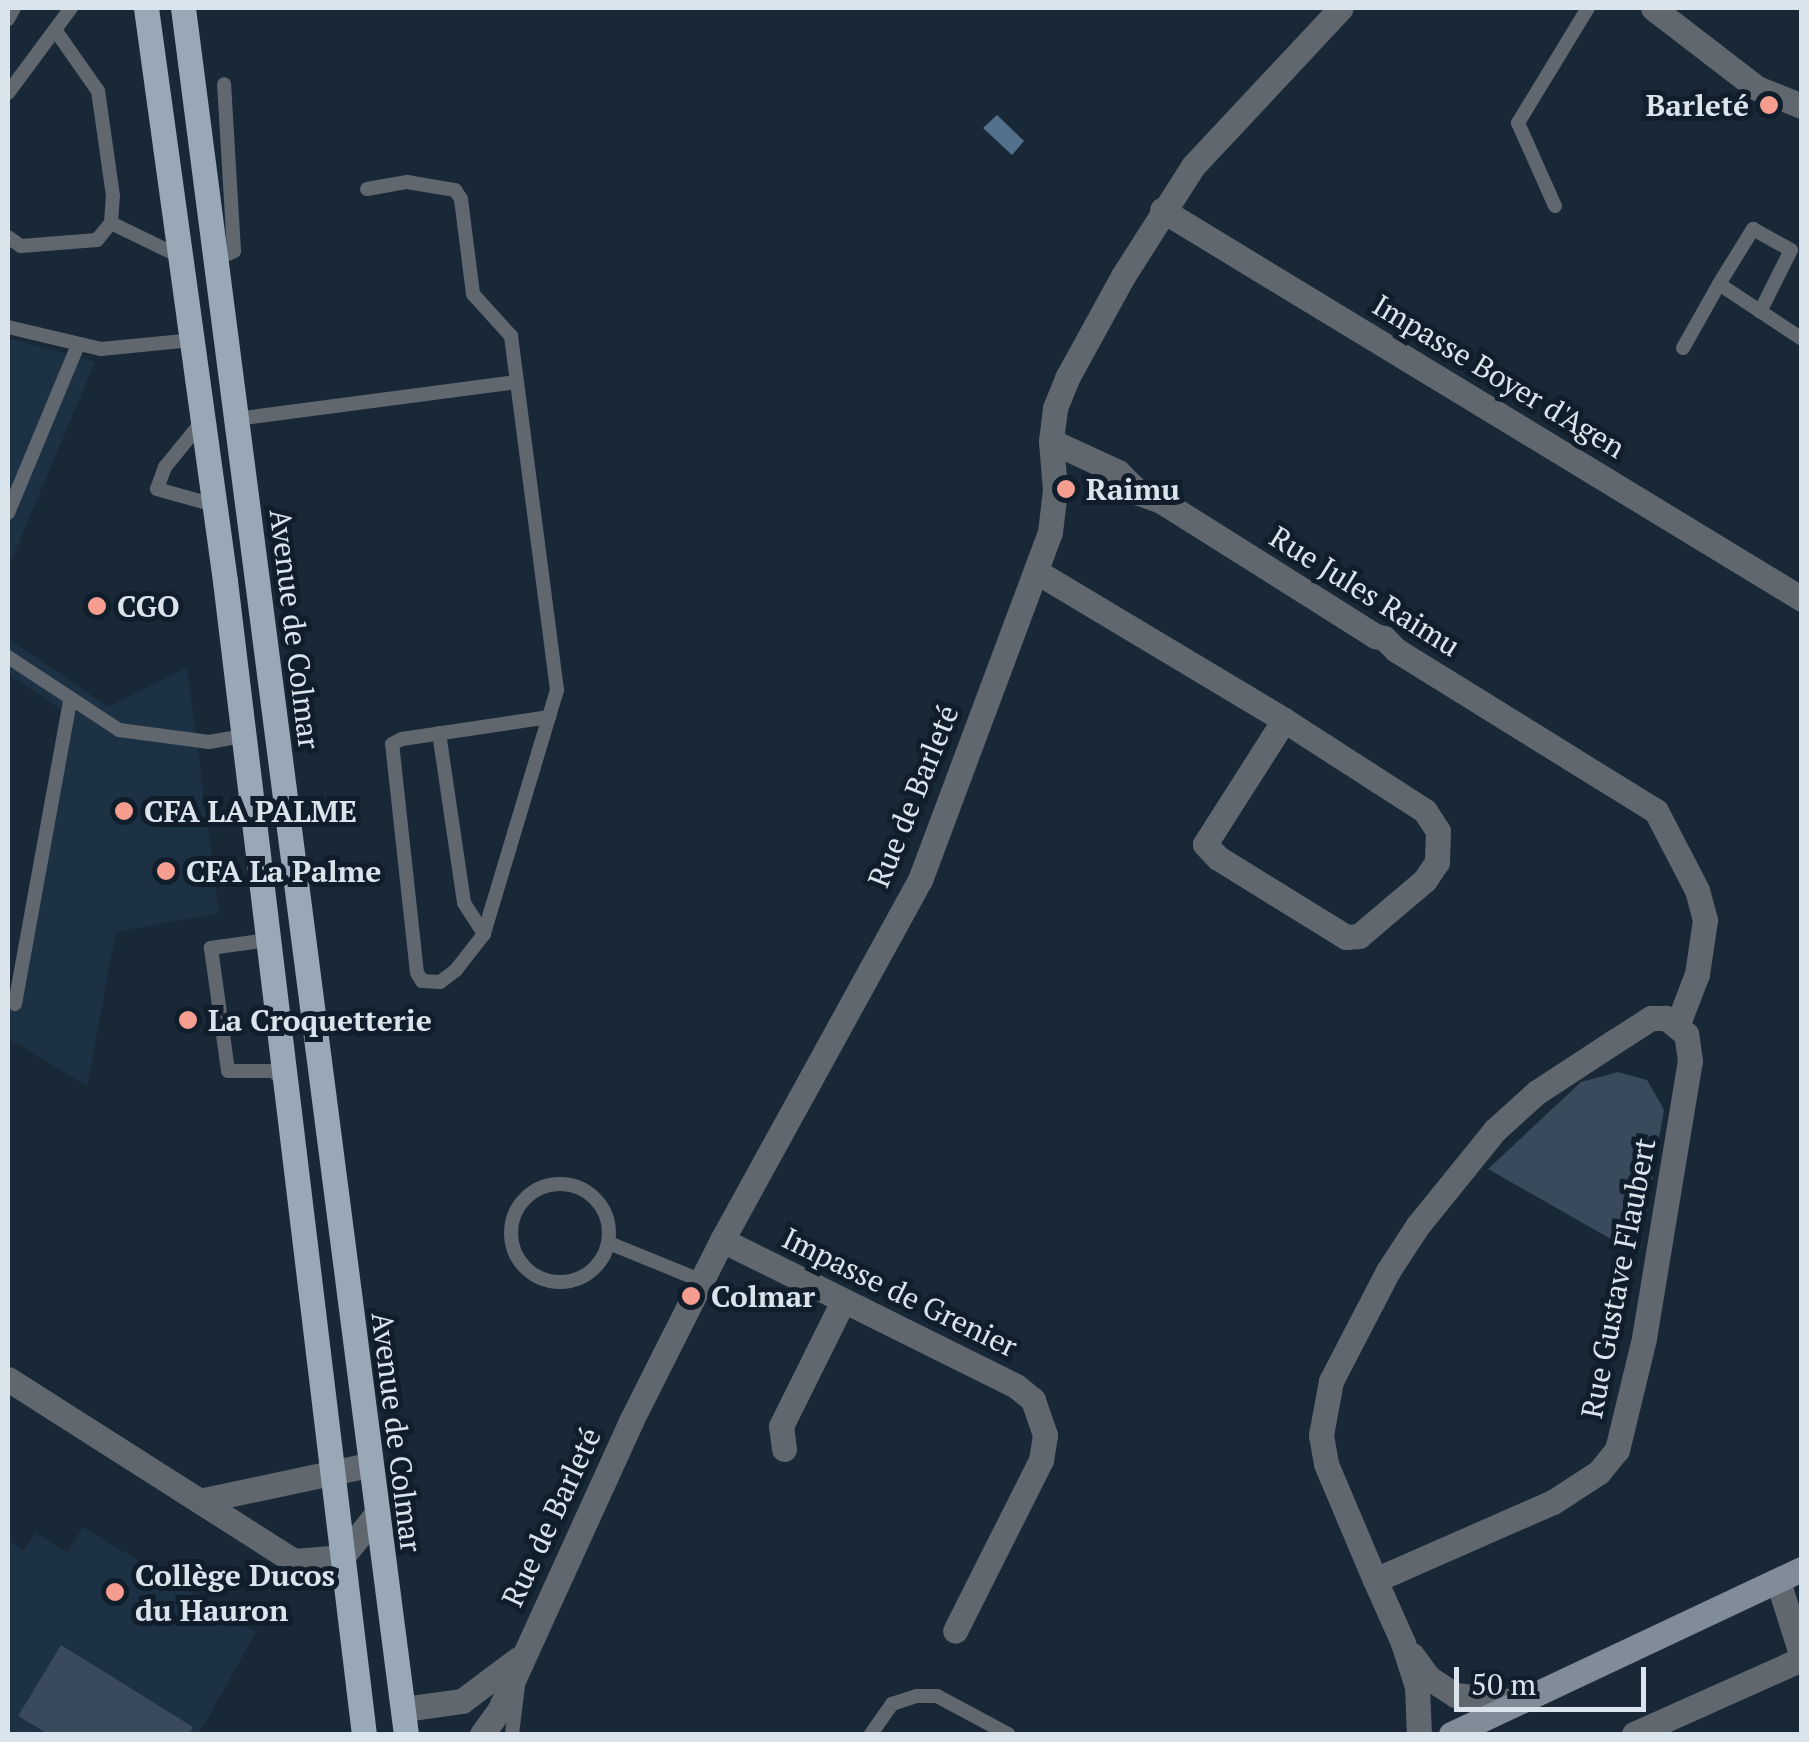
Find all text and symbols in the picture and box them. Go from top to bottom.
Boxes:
place label: Barleté [1646,87,1749,123]
marker: Barleté [1758,94,1780,116]
street label: Impasse Boyer d'Agen [1366,287,1632,465]
place label: Raimu [1086,471,1180,507]
marker: Raimu [1055,478,1077,500]
street label: Avenue de Colmar [262,507,328,751]
street label: Rue Jules Raimu [1263,518,1467,664]
place label: CGO [117,588,180,624]
marker: CGO [86,595,108,617]
street label: Rue de Barleté [860,700,966,892]
place label: CFA LA PALME [144,793,357,829]
marker: CFA LA PALME [113,800,135,822]
place label: CFA La Palme [186,853,382,889]
marker: CFA La Palme [155,860,177,882]
place label: La Croquetterie [208,1002,432,1038]
marker: La Croquetterie [177,1009,199,1031]
street label: Rue Gustave Flaubert [1573,1135,1663,1421]
street label: Impasse de Grenier [777,1220,1023,1364]
place label: Colmar [711,1278,815,1314]
marker: Colmar [680,1285,702,1307]
street label: Avenue de Colmar [364,1310,430,1554]
street label: Rue de Barleté [494,1422,608,1612]
place label: Collège Ducos du Hauron [135,1557,335,1628]
marker: Collège Ducos du Hauron [104,1581,126,1603]
scale bar [1459,1647,1652,1709]
text: 50 m [1471,1664,1536,1704]

